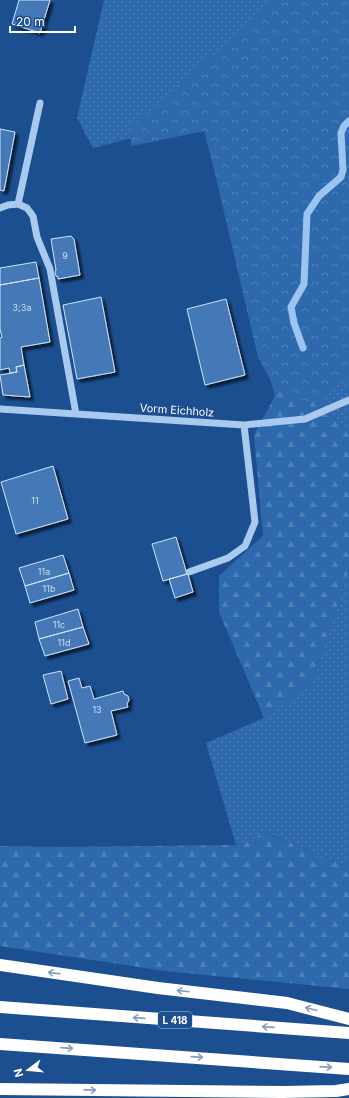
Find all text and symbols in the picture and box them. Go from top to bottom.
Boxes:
scale bar [10,8,75,34]
text: 20 m [16,14,45,29]
house number: 9 [62,250,68,261]
house number: 3;3a [13,302,31,313]
street label: Vorm Eichholz [139,400,215,420]
house number: 11 [31,495,39,506]
house number: 11a [38,566,50,577]
house number: 11b [43,583,56,594]
house number: 11c [53,619,65,630]
house number: 11d [58,637,70,648]
house number: 13 [92,704,102,715]
one-way arrow [48,969,61,977]
one-way arrow [177,987,190,995]
one-way arrow [305,1005,318,1013]
road number: L 418 [158,1012,192,1028]
one-way arrow [133,1014,146,1021]
one-way arrow [262,1024,275,1031]
one-way arrow [60,1045,73,1052]
north arrow [8,1050,48,1090]
one-way arrow [190,1054,203,1061]
one-way arrow [319,1063,332,1070]
text: N [11,1067,26,1079]
one-way arrow [83,1086,96,1094]

